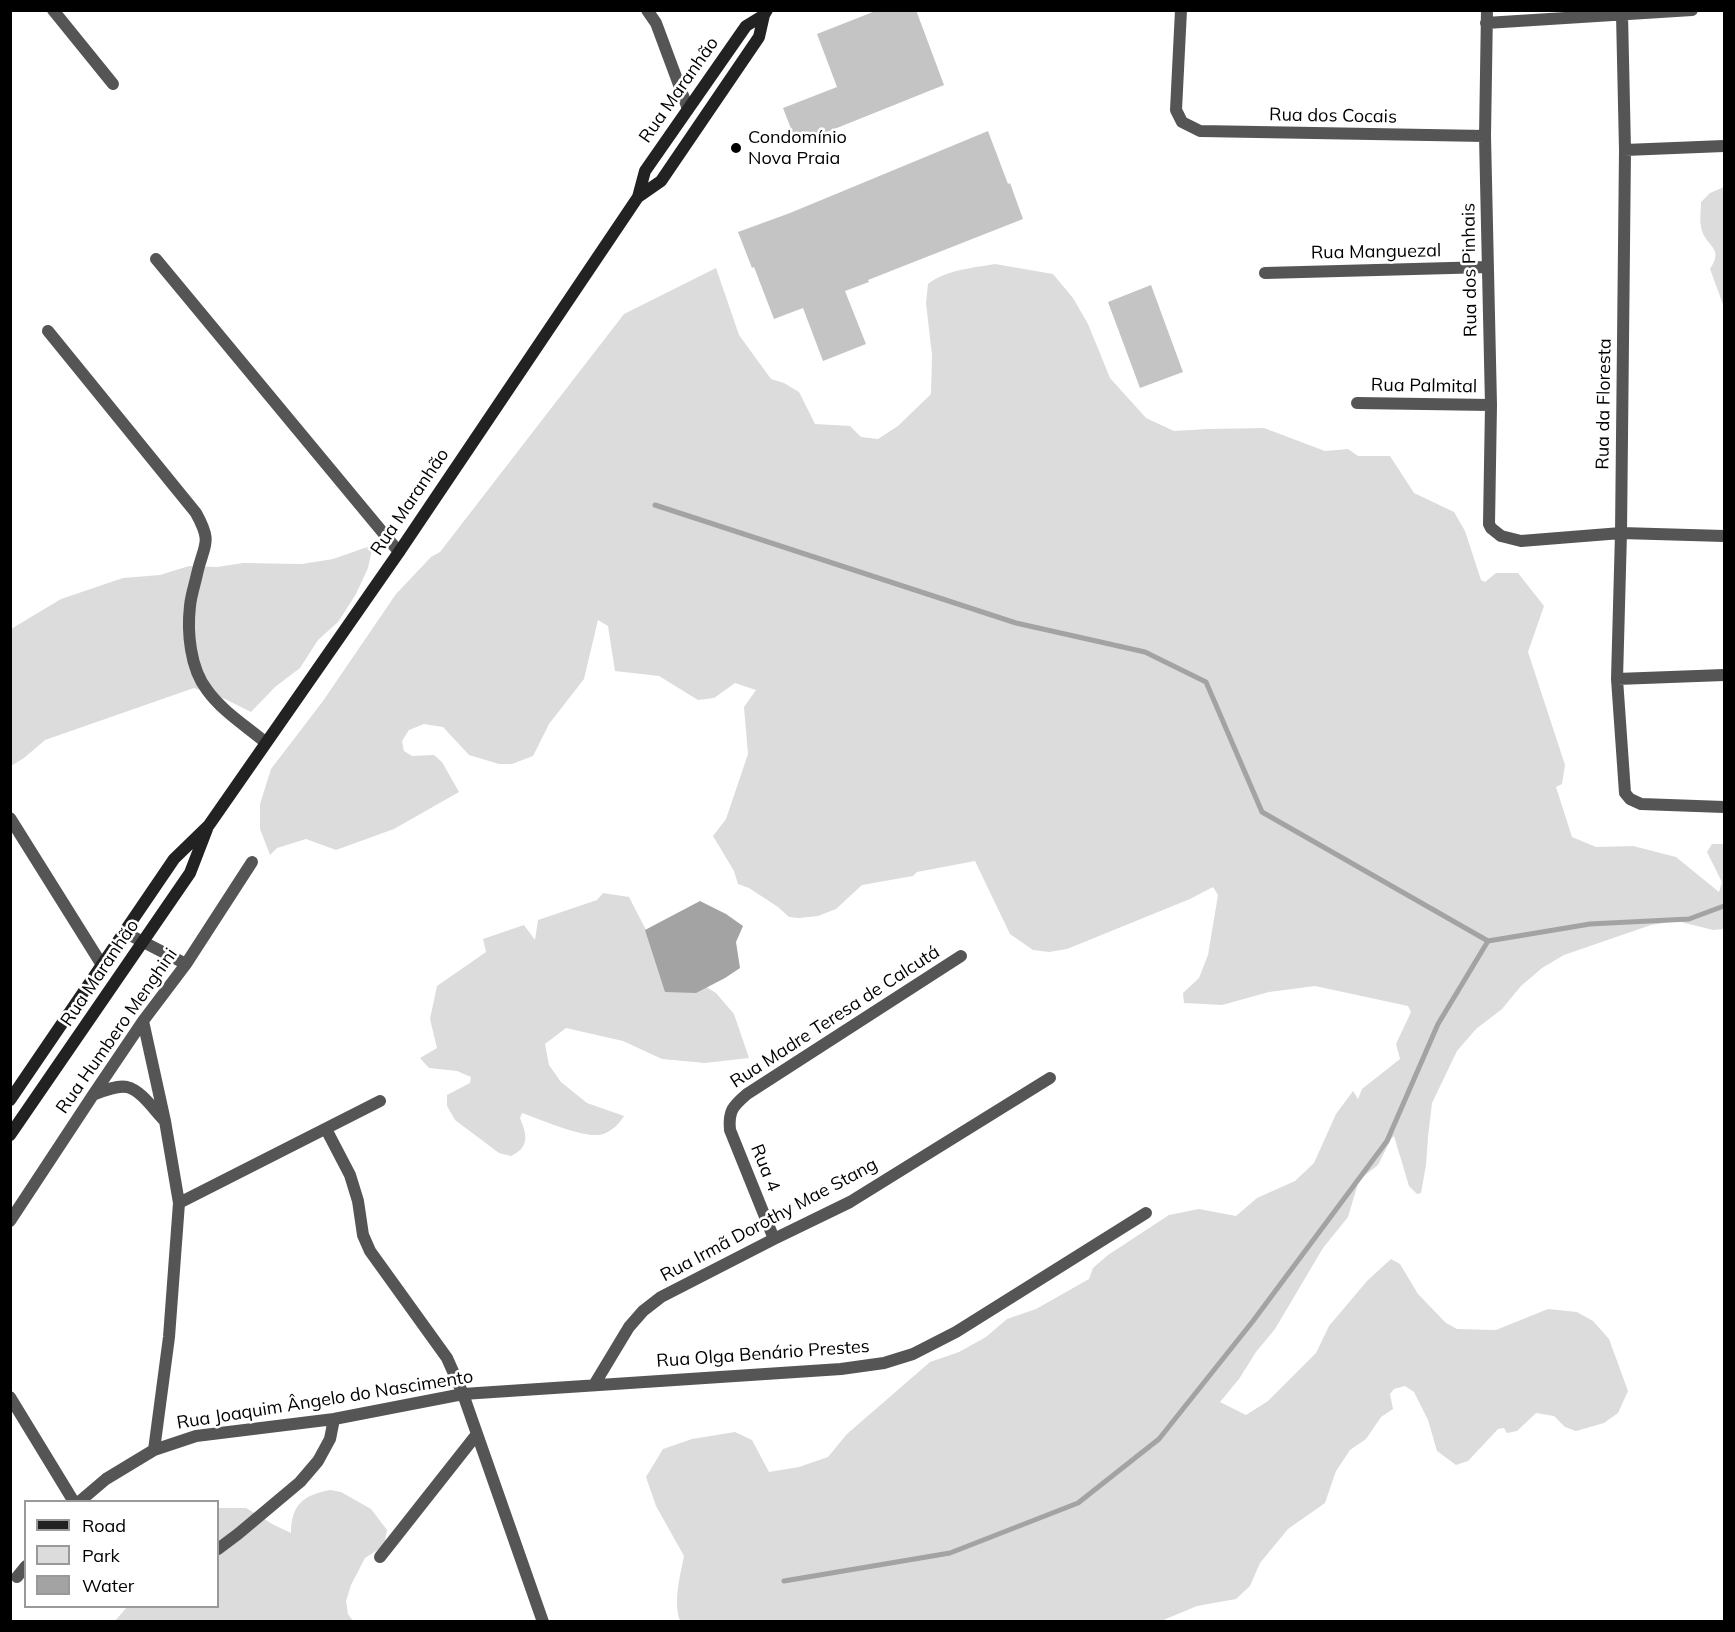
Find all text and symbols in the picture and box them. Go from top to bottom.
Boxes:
street label: Rua Maranhão [635,33,723,147]
street label: Rua dos Cocais [1269,104,1397,128]
place label: Condomínio Nova Praia [748,127,847,170]
marker: Condomínio Nova Praia [729,141,743,155]
street label: Rua dos Pinhais [1458,203,1482,337]
street label: Rua Manguezal [1311,240,1441,264]
street label: Rua da Floresta [1592,338,1616,470]
street label: Rua Palmital [1371,374,1477,398]
street label: Rua Maranhão [366,445,454,559]
street label: Rua Maranhão [56,916,144,1030]
street label: Rua Madre Teresa de Calcutá [726,941,944,1093]
street label: Rua Humbero Menghini [52,944,182,1118]
street label: Rua 4 [746,1141,784,1195]
street label: Rua Irmã Dorothy Mae Stang [657,1154,881,1286]
street label: Rua Olga Benário Prestes [656,1336,870,1372]
street label: Rua Joaquim Ângelo do Nascimento [175,1366,475,1434]
legend [24,1500,219,1608]
text: Road [82,1514,126,1537]
text: Park [82,1544,120,1567]
text: Water [82,1574,134,1597]

